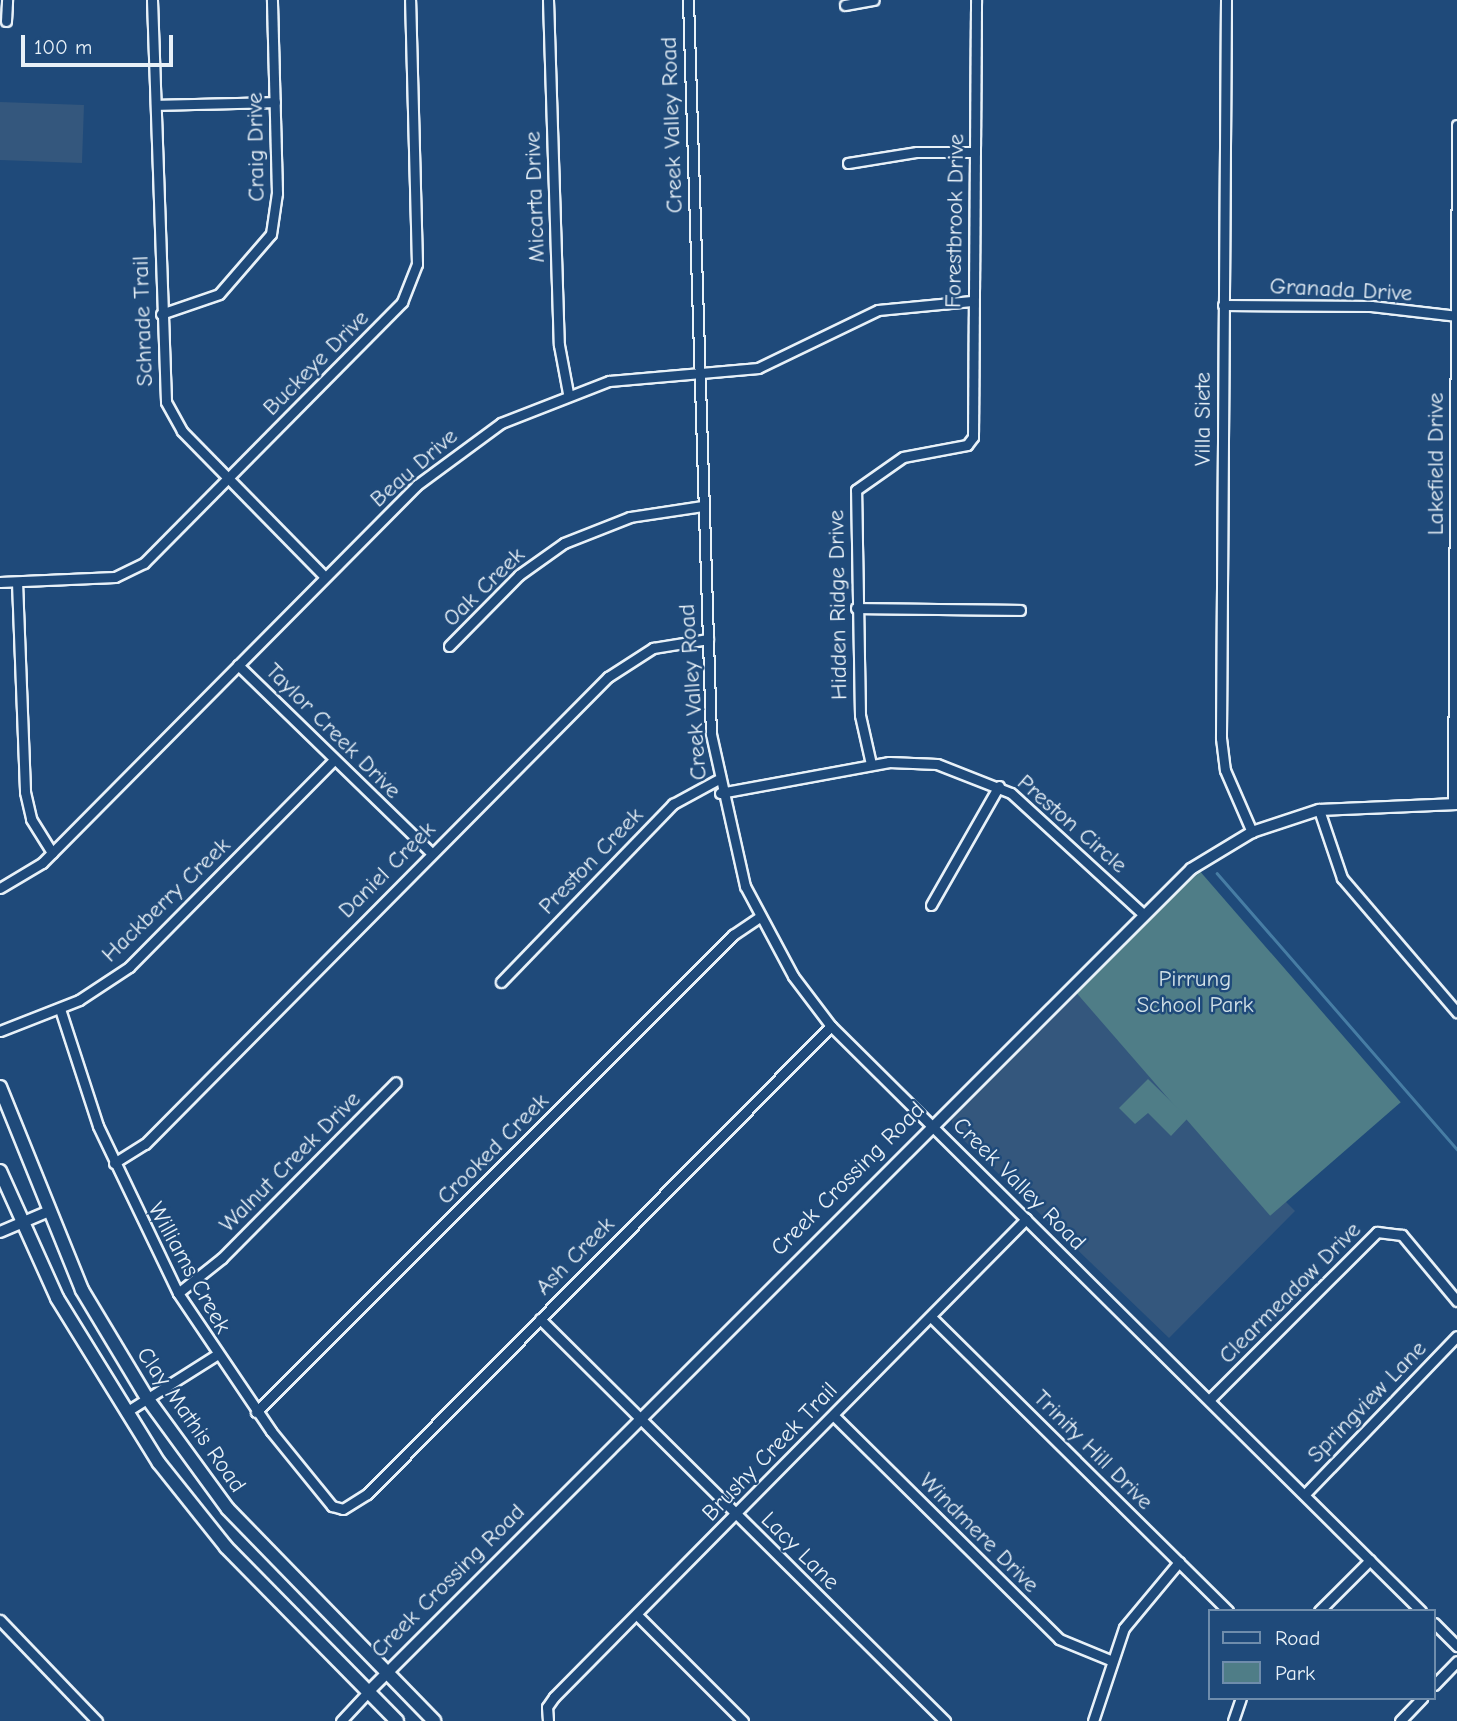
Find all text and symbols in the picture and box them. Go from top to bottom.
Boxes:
scale bar [24,21,177,65]
text: 100 m [34,35,92,59]
street label: Creek Valley Road [655,36,689,214]
street label: Craig Drive [241,92,271,202]
street label: Micarta Drive [519,131,551,263]
street label: Forestbrook Drive [940,134,970,308]
street label: Schrade Trail [127,255,159,387]
street label: Granada Drive [1269,272,1413,308]
street label: Buckeye Drive [257,304,375,422]
street label: Villa Siete [1189,372,1217,466]
street label: Lakefield Drive [1422,393,1450,535]
street label: Beau Drive [365,423,463,513]
street label: Hidden Ridge Drive [823,510,853,700]
street label: Oak Creek [438,541,530,633]
street label: Creek Valley Road [673,603,713,781]
street label: Taylor Creek Drive [260,658,406,804]
street label: Preston Circle [1011,769,1133,879]
street label: Preston Creek [533,802,649,920]
street label: Daniel Creek [333,816,441,924]
street label: Hackberry Creek [96,832,236,968]
park label: Pirrung School Park [1136,965,1254,1019]
street label: Walnut Creek Drive [214,1086,366,1238]
street label: Crooked Creek [432,1088,554,1210]
street label: Creek Crossing Road [765,1096,931,1262]
street label: Creek Valley Road [947,1112,1091,1256]
street label: Williams Creek [142,1198,236,1338]
street label: Ash Creek [530,1211,620,1301]
street label: Clearmeadow Drive [1213,1216,1367,1370]
street label: Springview Lane [1302,1335,1432,1469]
street label: Clay Mathis Road [131,1342,251,1498]
street label: Brushy Creek Trail [697,1377,843,1527]
street label: Trinity Hill Drive [1027,1384,1159,1516]
street label: Windmere Drive [913,1467,1045,1599]
street label: Creek Crossing Road [365,1498,531,1664]
street label: Lacy Lane [755,1506,845,1596]
legend [1208,1609,1436,1700]
text: Road [1275,1626,1320,1650]
text: Park [1275,1661,1315,1685]

